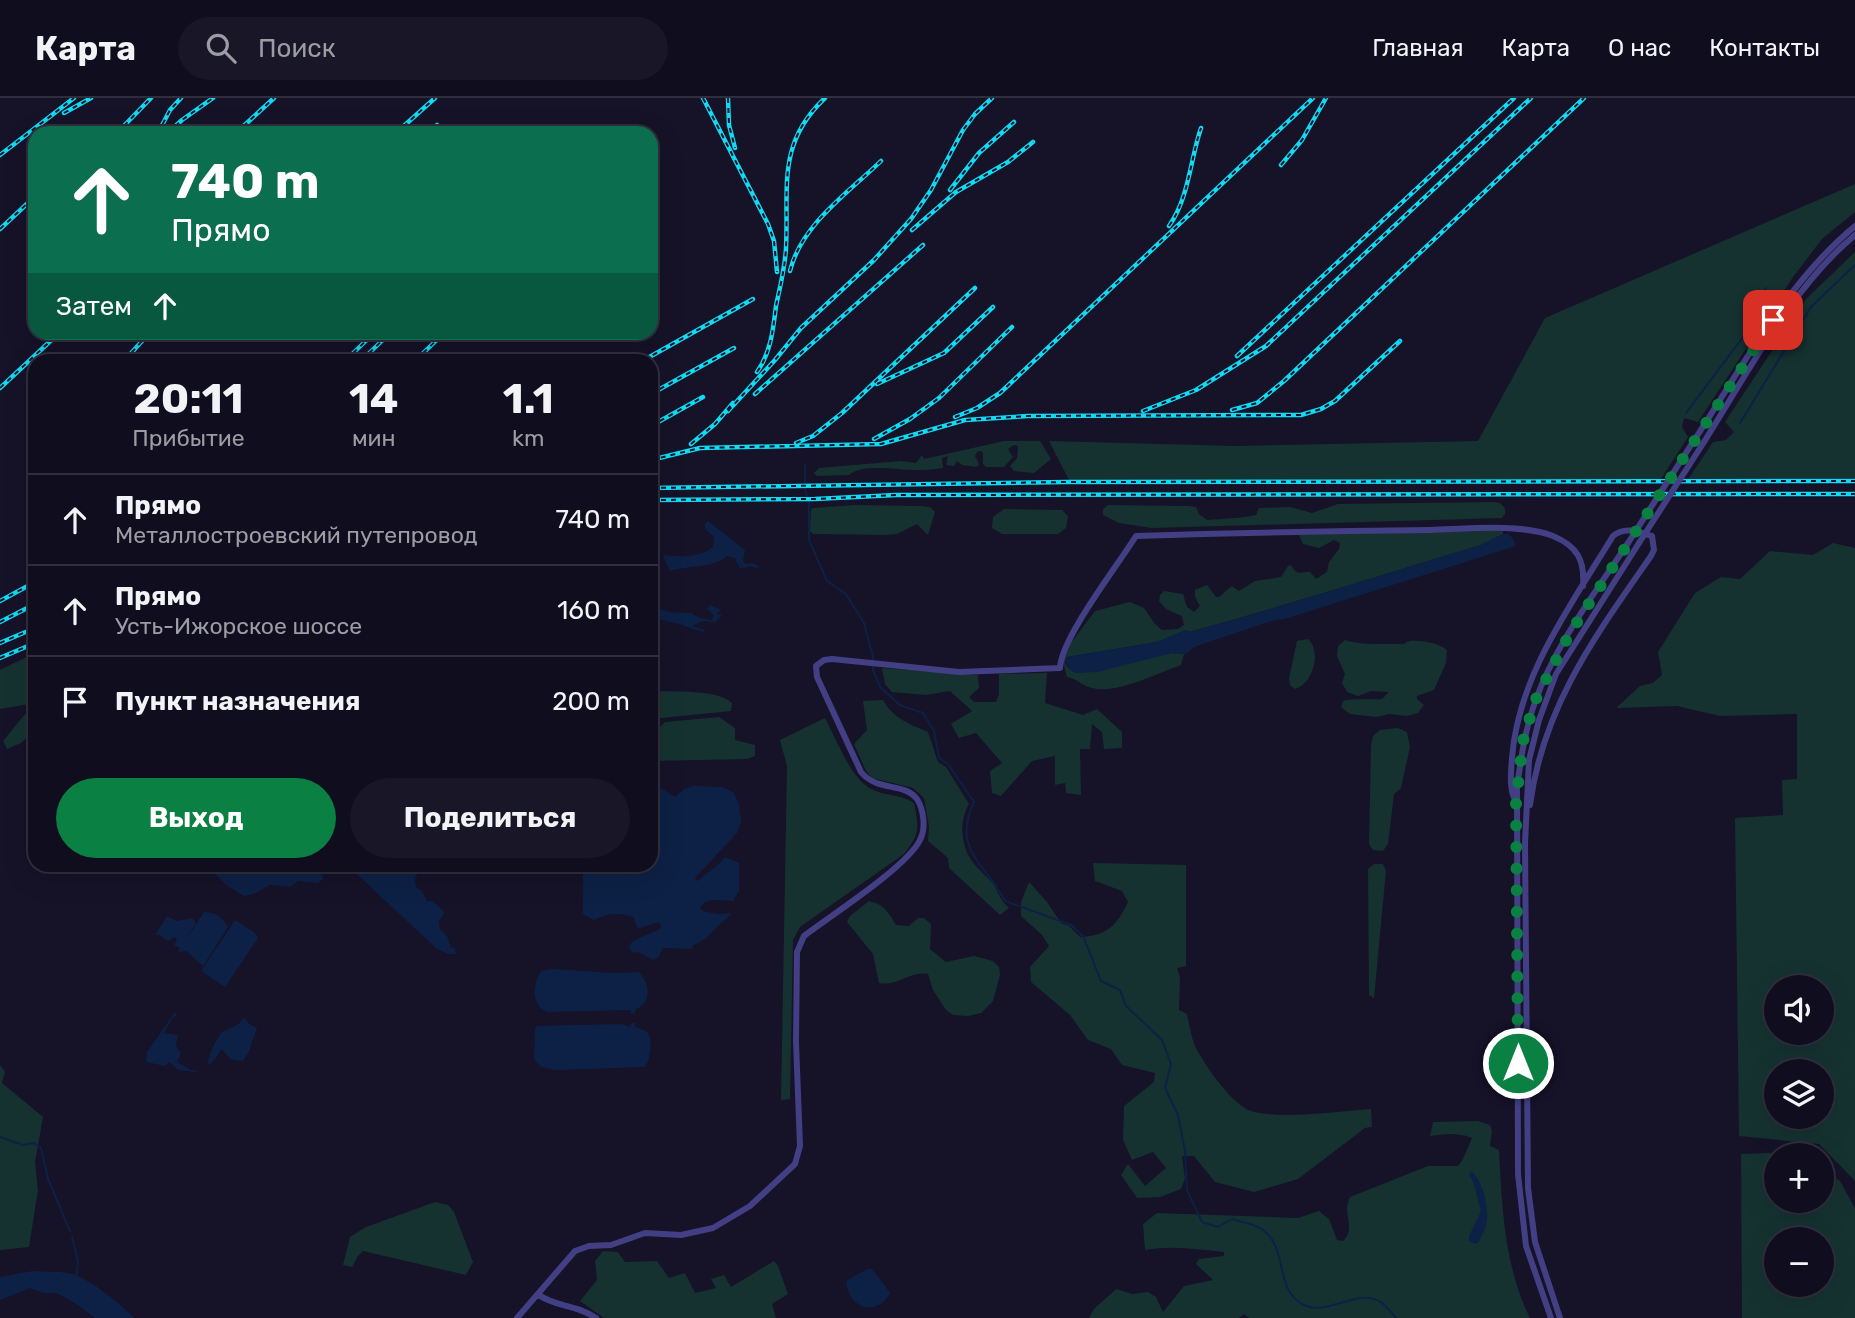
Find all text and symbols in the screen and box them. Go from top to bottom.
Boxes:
search box [178,17,668,80]
text: Карта [35,29,136,68]
icon: search [202,29,240,67]
text: Поиск [258,33,336,64]
text: Главная [1372,34,1464,62]
text: Карта [1502,34,1570,62]
text: О нас [1608,34,1671,62]
text: Контакты [1709,34,1820,62]
text: 740 m [171,152,320,210]
icon: ahead [56,154,147,245]
text: Прямо [171,211,271,249]
icon: ahead [146,287,184,325]
pin [1743,290,1803,350]
text: Затем [56,291,132,322]
icon: arrive [1754,301,1792,339]
text: 20:11 [134,374,243,424]
text: 14 [349,374,399,424]
text: 1.1 [503,374,554,424]
text: Прибытие [132,424,245,452]
text: мин [352,424,396,452]
text: km [512,424,544,452]
text: Прямо [115,490,201,521]
icon: ahead [56,501,94,539]
text: 740 m [555,504,630,535]
text: Металлостроевский путепровод [115,521,478,549]
text: Прямо [115,581,201,612]
icon: ahead [56,592,94,630]
text: 160 m [557,595,630,626]
text: Усть-Ижорское шоссе [115,612,362,640]
icon: arrive [56,683,94,721]
text: Пункт назначения [115,686,360,717]
text: 200 m [552,686,630,717]
button: Выход [56,778,336,858]
button: Поделиться [350,778,630,858]
map controls [1764,975,1834,1297]
button: sound [1764,975,1834,1045]
position arrow [1481,1026,1555,1100]
button: layers [1764,1059,1834,1129]
button: + [1764,1143,1834,1213]
button: − [1764,1227,1834,1297]

